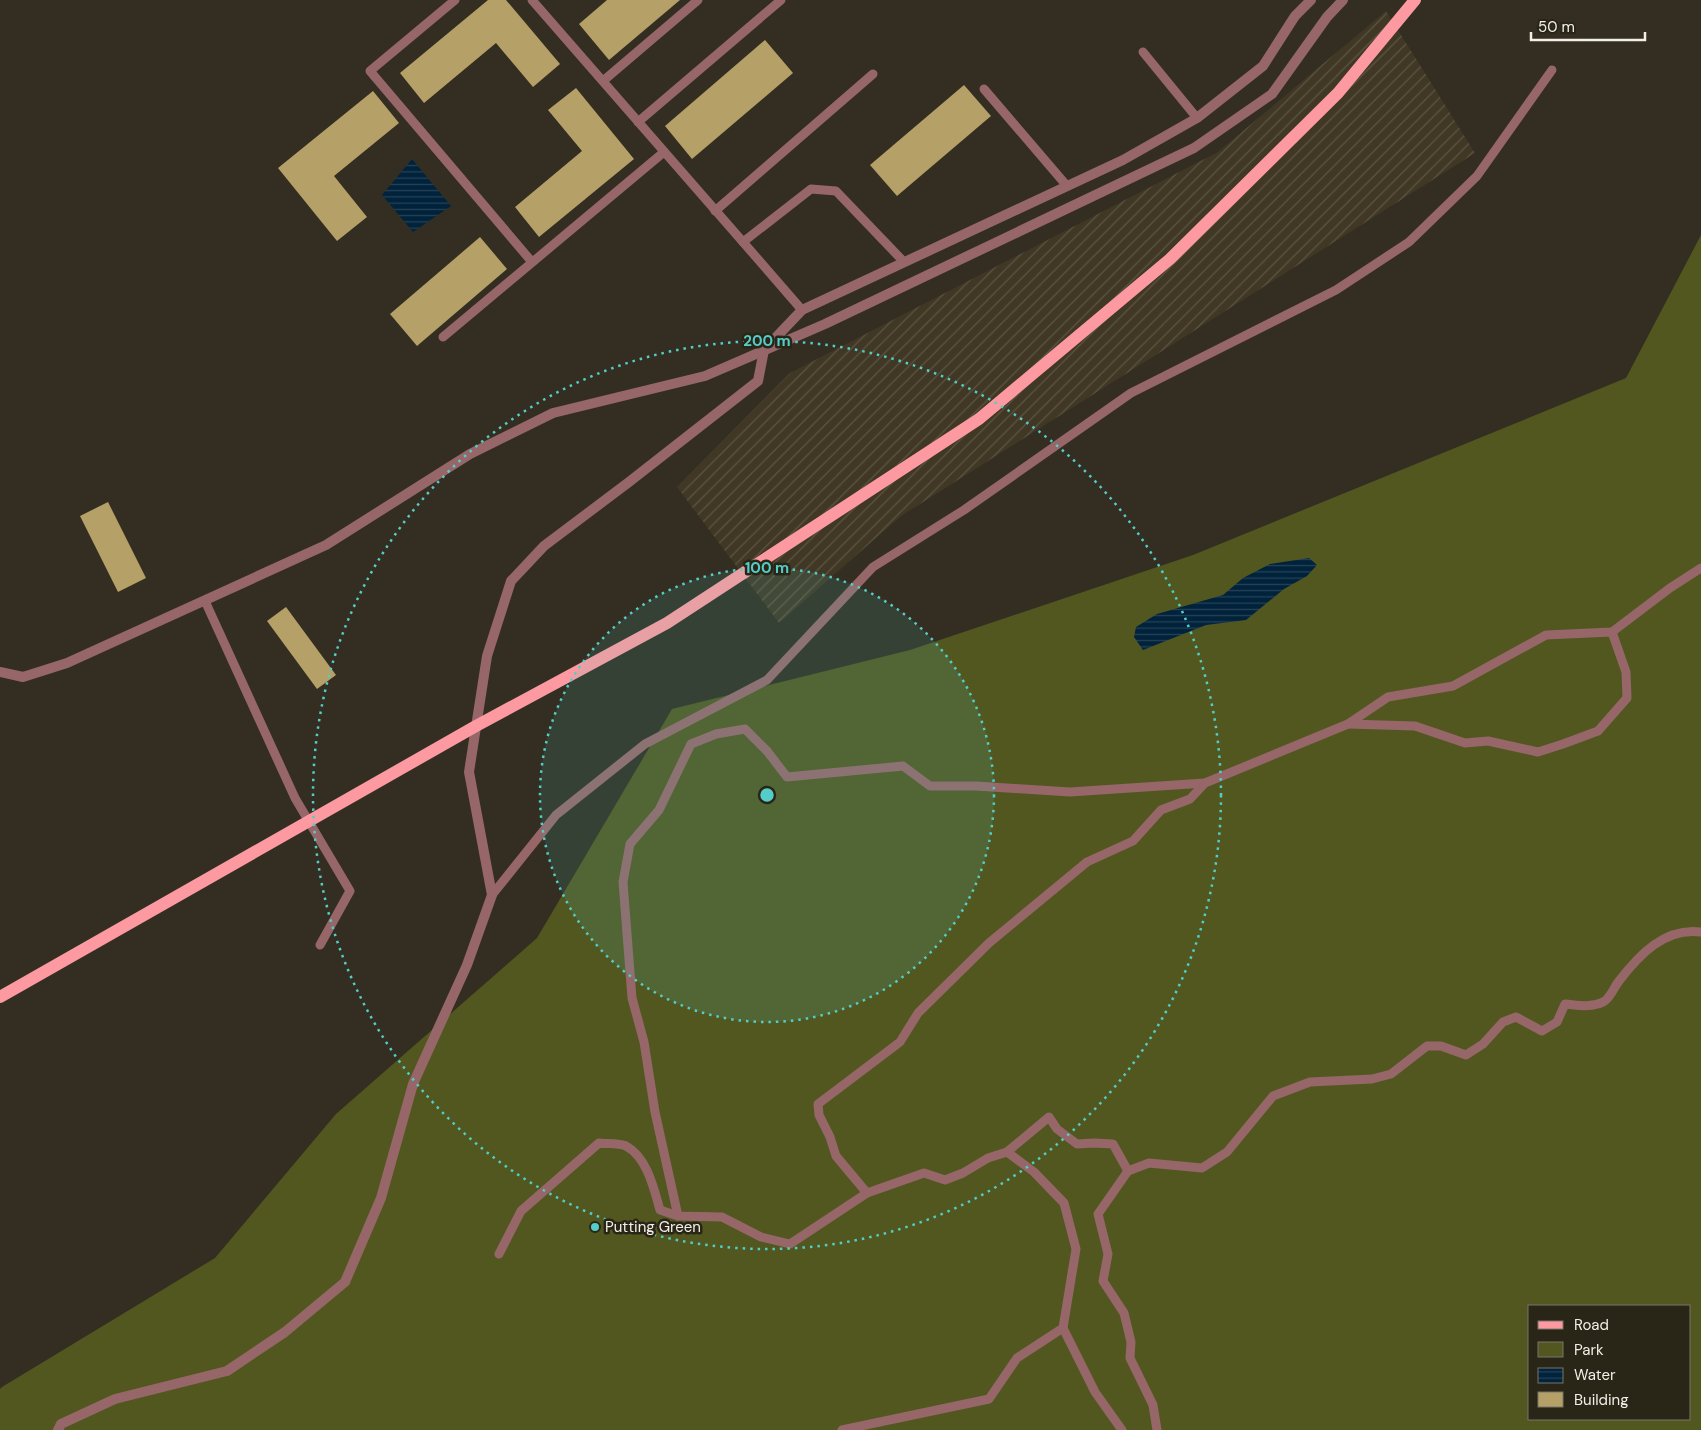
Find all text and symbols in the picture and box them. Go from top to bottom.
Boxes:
scale bar [1531,10,1645,42]
text: 50 m [1538,17,1575,37]
text: 200 m [743,331,791,351]
text: 100 m [745,558,789,578]
centre of rings [758,786,776,804]
place label: Putting Green [605,1217,701,1237]
marker: Putting Green [589,1221,601,1233]
legend [1528,1305,1691,1420]
text: Road [1574,1315,1609,1335]
text: Park [1574,1340,1604,1360]
text: Water [1574,1365,1616,1385]
text: Building [1574,1390,1629,1410]

